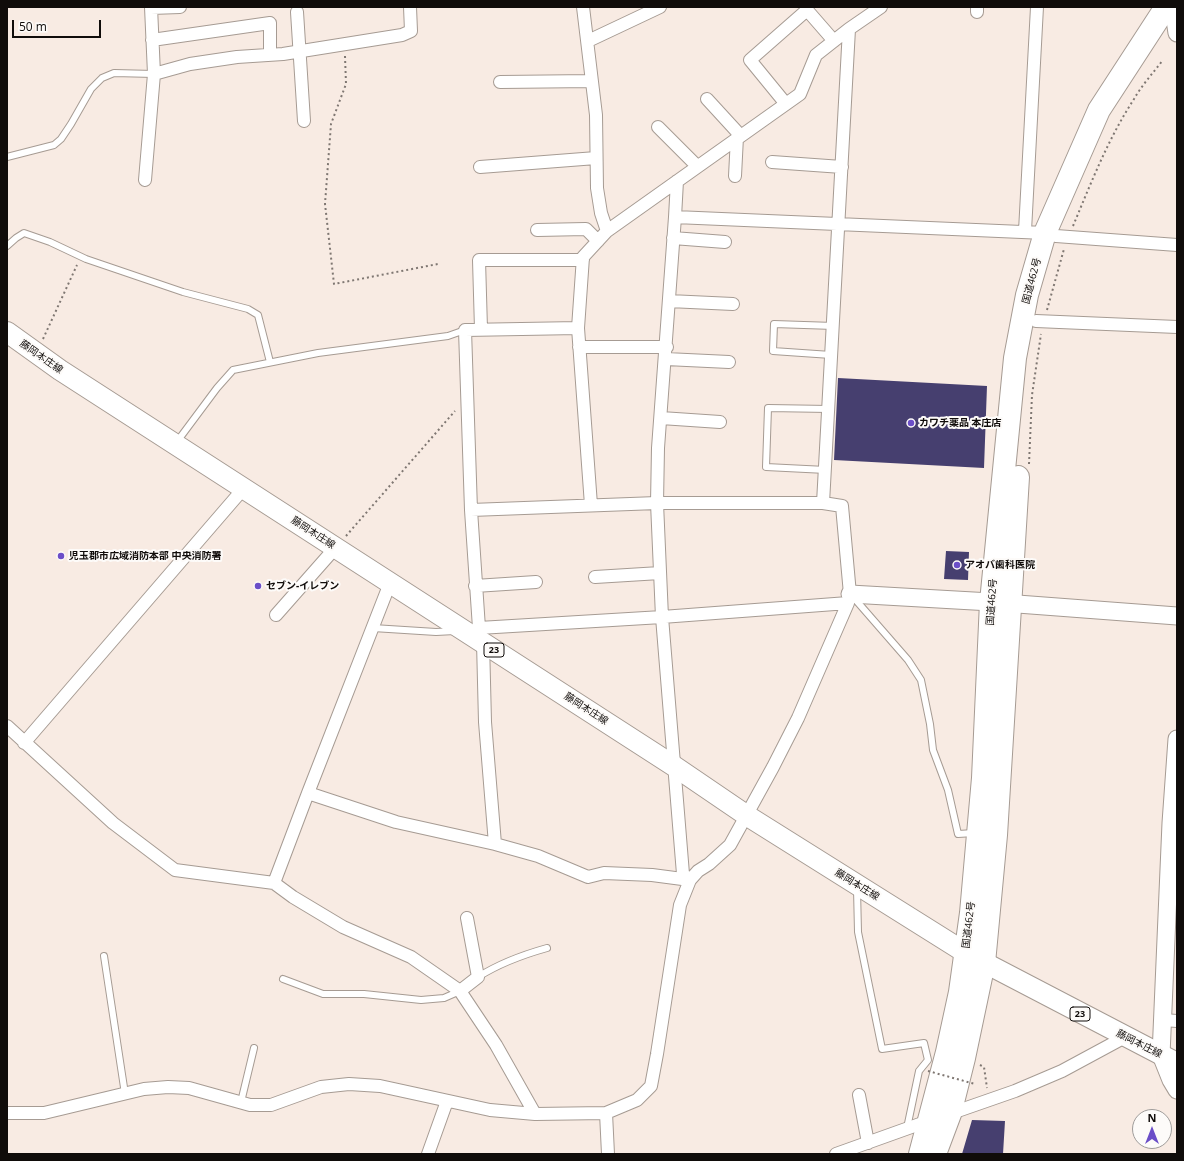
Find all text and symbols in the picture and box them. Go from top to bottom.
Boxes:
scale bar [14,12,103,38]
text: 50 m [19,18,47,35]
street label: 国道462号 [1020,257,1044,305]
street label: 藤岡本庄線 [17,338,65,376]
place label: カワチ薬品 本庄店 [919,417,1002,429]
marker: カワチ薬品 本庄店 [906,418,916,428]
street label: 藤岡本庄線 [289,514,337,552]
place label: 児玉郡市広域消防本部 中央消防署 [69,550,222,562]
marker: 児玉郡市広域消防本部 中央消防署 [56,551,66,561]
place label: アオバ歯科医院 [965,559,1035,571]
marker: アオバ歯科医院 [952,560,962,570]
street label: 国道462号 [984,578,1000,626]
place label: セブン-イレブン [266,580,339,592]
marker: セブン-イレブン [253,581,263,591]
road number: 23 [484,643,504,657]
street label: 藤岡本庄線 [562,690,610,728]
street label: 藤岡本庄線 [833,867,881,903]
street label: 国道462号 [960,901,978,949]
road number: 23 [1070,1007,1090,1021]
street label: 藤岡本庄線 [1114,1027,1164,1061]
north arrow [1132,1109,1172,1149]
text: N [1148,1110,1156,1125]

